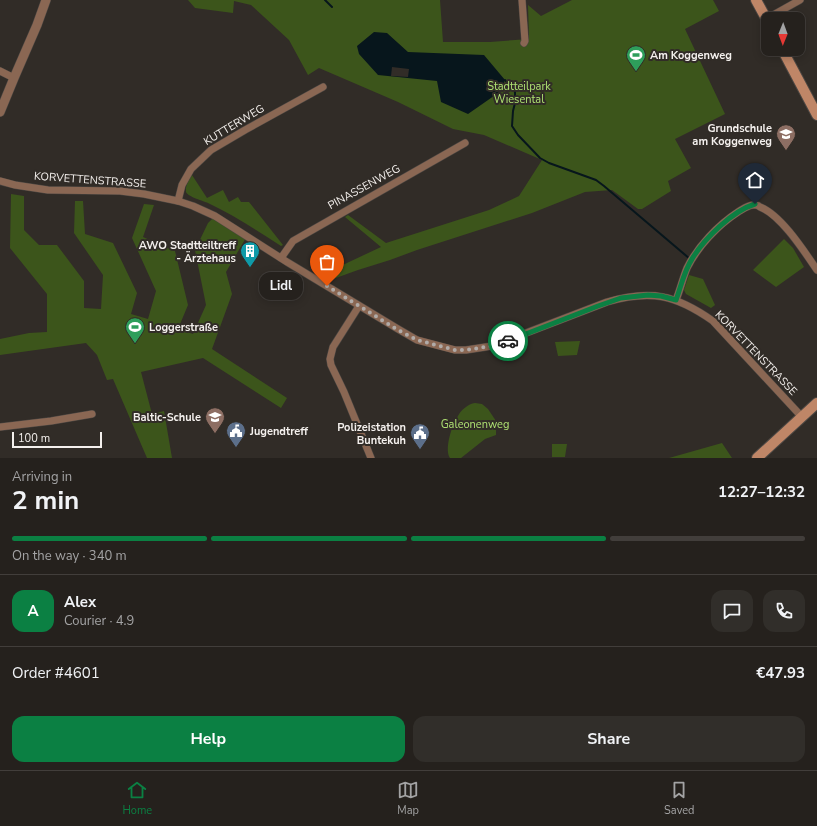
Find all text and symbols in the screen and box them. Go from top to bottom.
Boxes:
north arrow [761,12,805,56]
map controls [761,12,805,56]
sports icon: Am Koggenweg [625,44,647,72]
place label: Am Koggenweg [650,48,732,63]
park label: Stadtteilpark Wiesental [487,79,551,107]
street label: KUTTERWEG [201,101,267,149]
place label: Grundschule am Koggenweg [692,121,772,149]
school or university icon: Grundschule am Koggenweg [775,123,797,151]
street label: PINASSENWEG [325,161,403,213]
pin [738,163,772,204]
street label: KORVETTENSTRASSE [33,169,147,191]
icon: home [744,169,766,191]
place label: AWO Stadtteiltreff - Ärztehaus [139,238,237,266]
building icon: AWO Stadtteiltreff - Ärztehaus [239,240,261,268]
pin [310,245,344,286]
icon: bag [316,251,338,273]
callout: Lidl [259,272,303,300]
text: Lidl [270,277,292,295]
street label: KORVETTENSTRASSE [712,307,800,399]
sports icon: Loggerstraße [124,316,146,344]
place label: Loggerstraße [149,320,218,335]
courier [488,321,528,361]
icon: car [497,330,519,352]
school or university icon: Baltic-Schule [204,406,226,434]
place label: Baltic-Schule [133,410,201,425]
park label: Galeonenweg [441,417,509,432]
public building icon: Jugendtreff [225,420,247,448]
place label: Polizeistation Buntekuh [337,420,406,448]
public building icon: Polizeistation Buntekuh [409,422,431,450]
place label: Jugendtreff [249,424,309,439]
scale bar [12,430,102,449]
text: 100 m [18,431,50,446]
text: Arriving in [12,468,72,486]
text: 12:27–12:32 [718,482,805,502]
text: 2 min [12,483,79,518]
text: On the way · 340 m [12,547,127,565]
button: chat [711,590,753,632]
button: phone [763,590,805,632]
text: Alex [64,592,96,612]
text: A [27,601,39,621]
text: Courier · 4.9 [64,612,134,630]
text: Order #4601 [12,663,100,683]
text: €47.93 [756,663,805,683]
button: Help [12,716,405,762]
button: Share [413,716,805,762]
tab: Home [122,779,152,818]
tab: Map [397,779,419,818]
tab: Saved [664,779,695,818]

